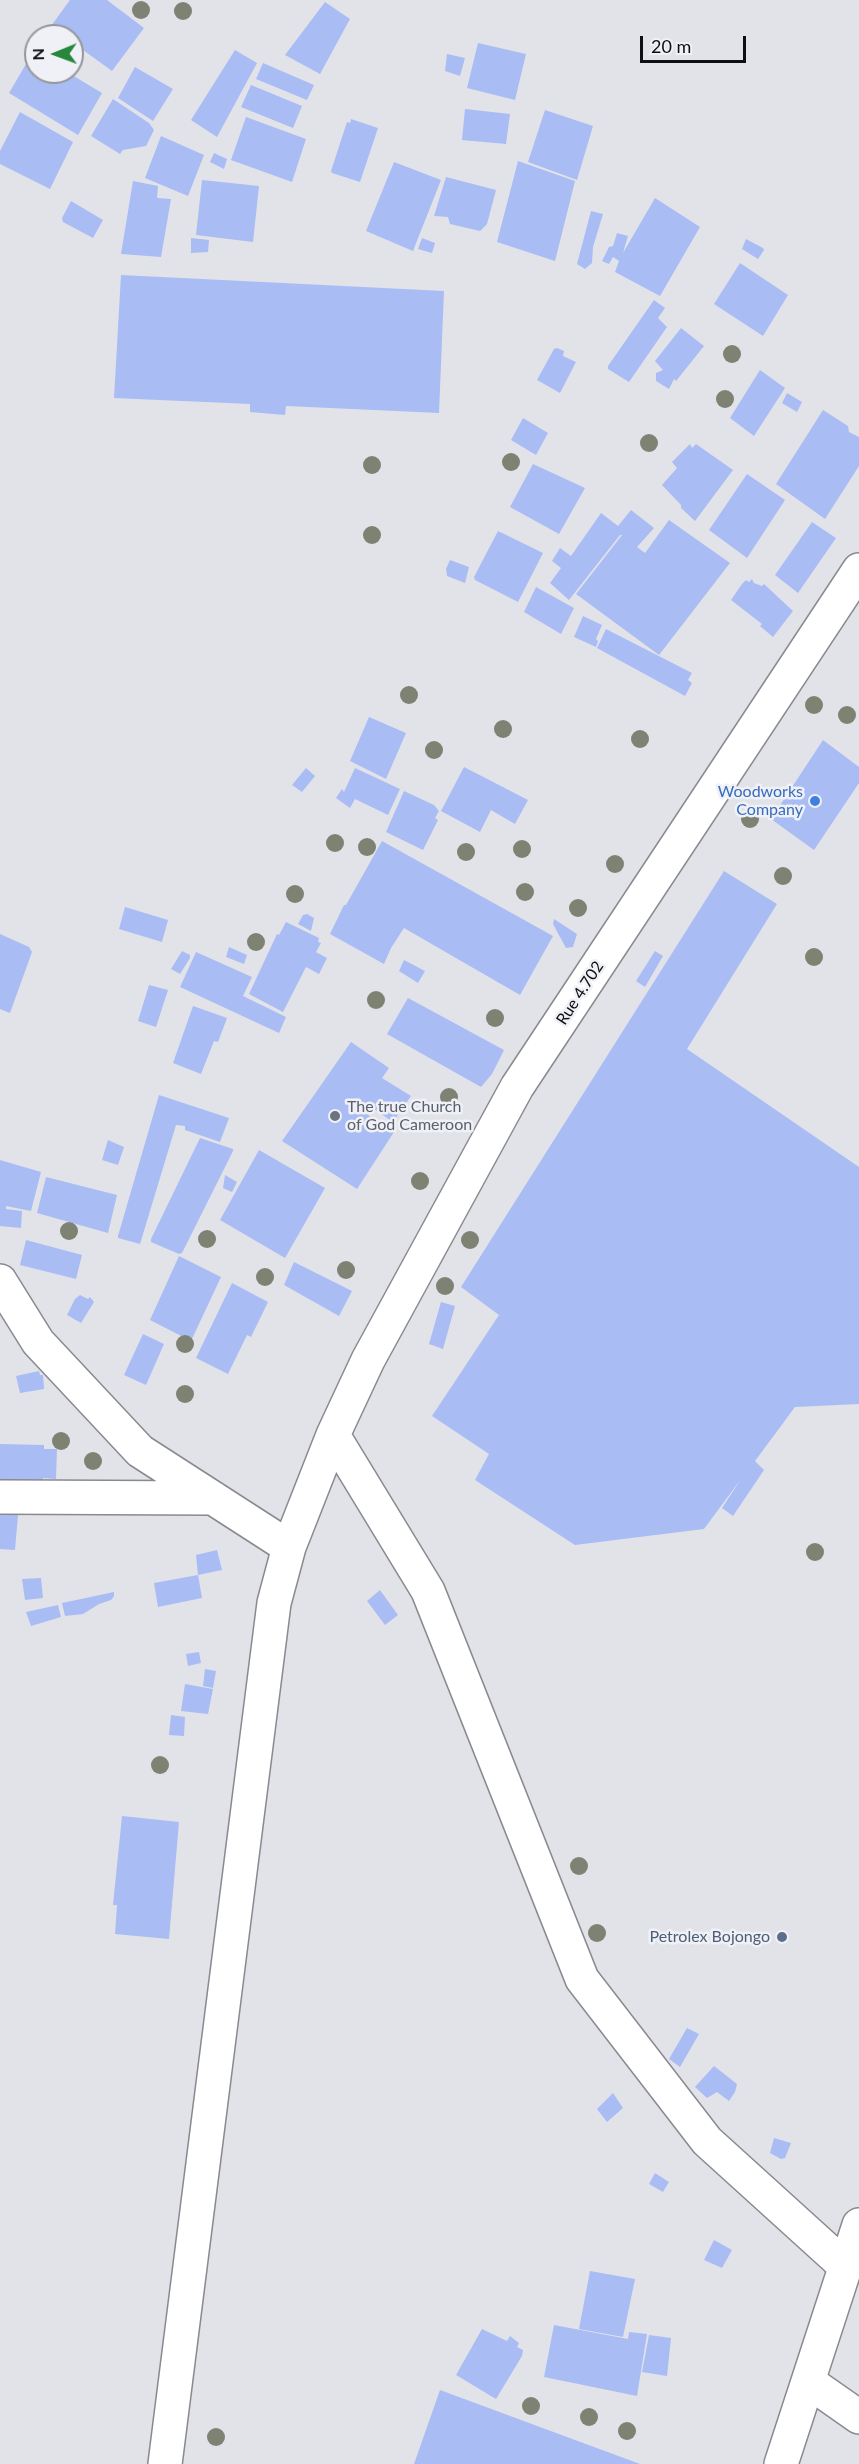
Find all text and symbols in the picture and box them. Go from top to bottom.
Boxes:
north arrow [24,24,84,84]
scale bar [643,24,750,62]
text: 20 m [651,35,691,57]
text: N [28,48,47,61]
place label: Woodworks Company [718,782,803,820]
marker: Woodworks Company [808,794,822,808]
street label: Rue 4.702 [552,958,608,1028]
place label: The true Church of God Cameroon [347,1097,472,1135]
marker: The true Church of God Cameroon [328,1109,342,1123]
place label: Petrolex Bojongo [650,1927,770,1947]
marker: Petrolex Bojongo [775,1930,789,1944]

